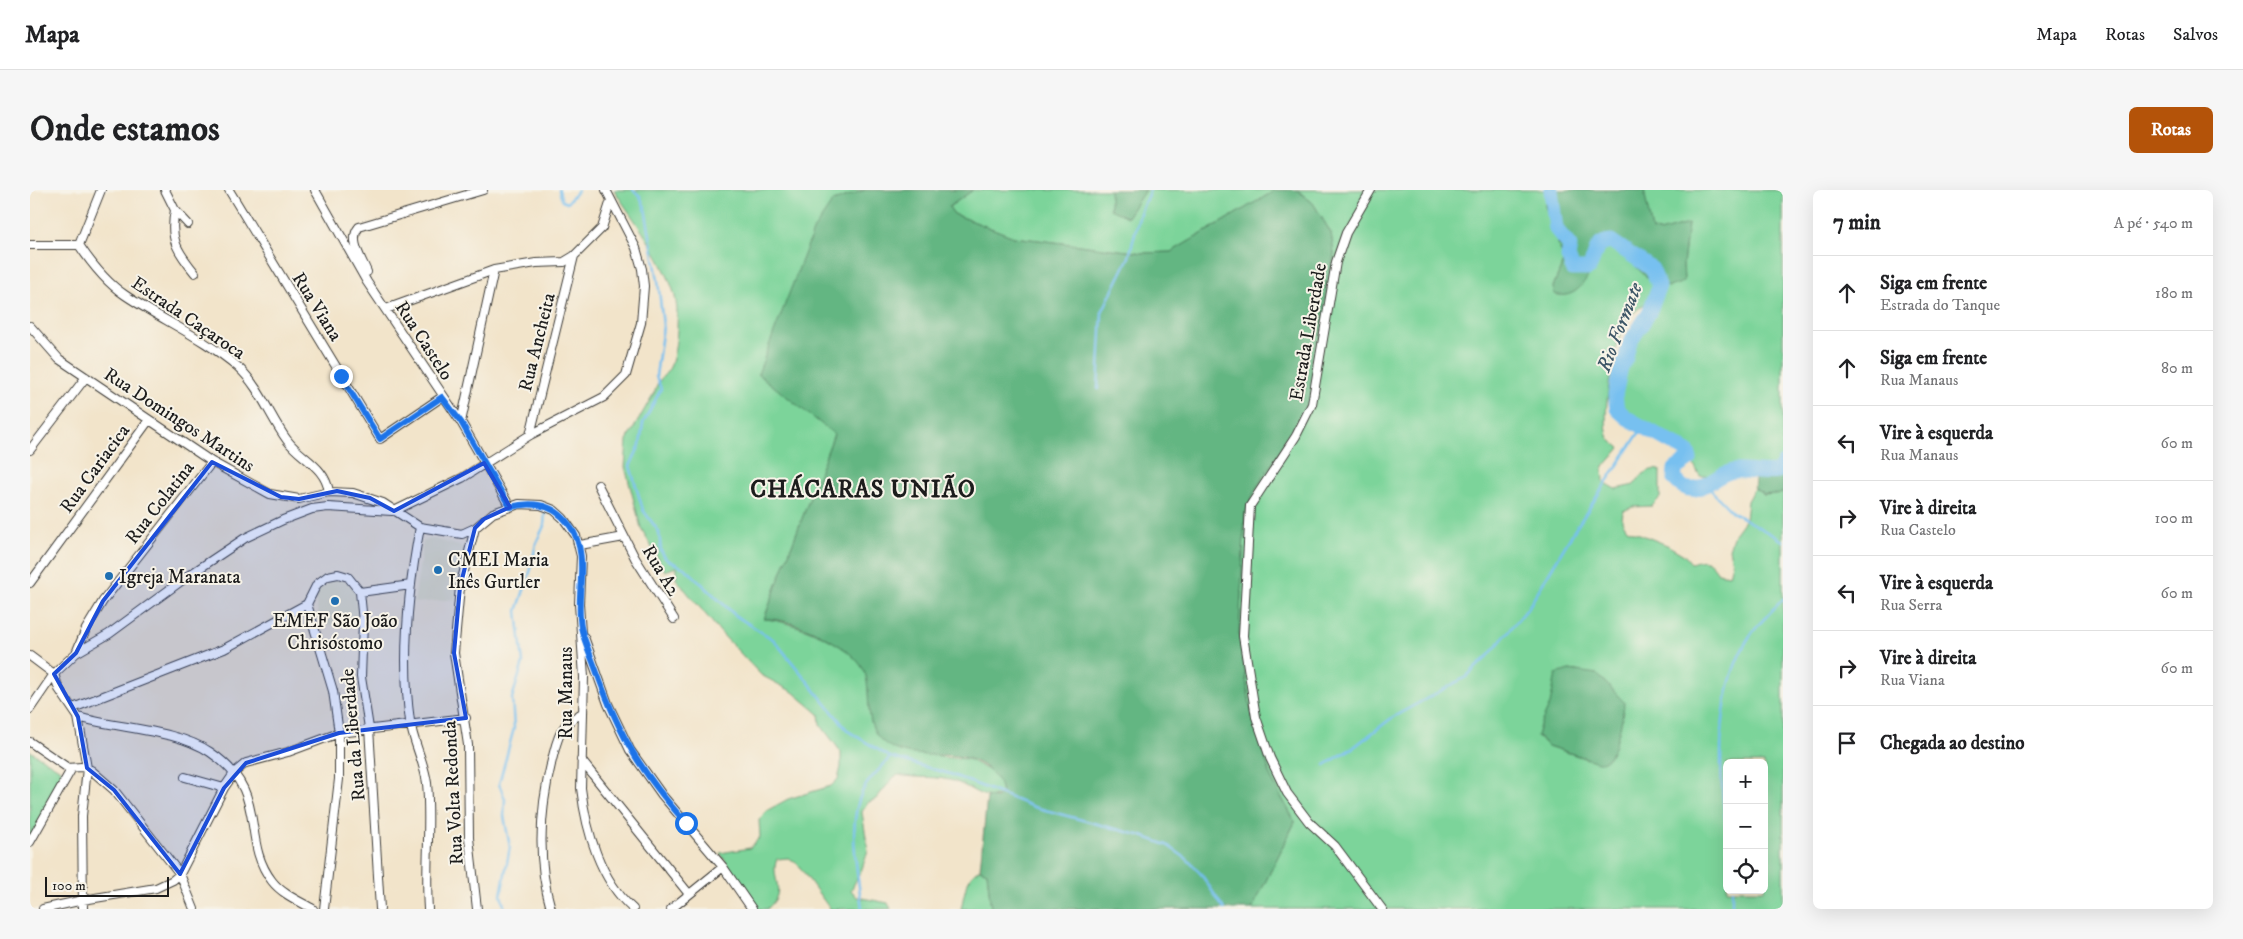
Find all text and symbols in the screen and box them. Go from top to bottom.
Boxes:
text: Mapa [25,20,79,50]
text: Mapa [2036,24,2077,46]
text: Rotas [2105,24,2145,46]
text: Salvos [2173,24,2218,46]
button: Rotas [2129,107,2213,153]
text: Onde estamos [30,108,220,152]
text: 7 min [1833,210,1881,236]
text: A pé · 540 m [2114,213,2193,233]
street label: Estrada Liberdade [1285,261,1332,403]
street label: Rua Viana [287,268,347,345]
street label: Estrada Caçaroca [127,272,249,365]
text: Siga em frente [1880,272,1987,295]
water label: Rio Formate [1592,278,1649,377]
icon: ahead [1833,279,1861,307]
text: 180 m [2155,283,2193,303]
street label: Rua Ancheita [514,291,561,394]
text: Estrada do Tanque [1880,295,2000,315]
street label: Rua Castelo [390,297,458,385]
text: Siga em frente [1880,347,1987,370]
icon: ahead [1833,354,1861,382]
text: 80 m [2161,358,2193,378]
street label: Rua Domingos Martins [99,363,259,478]
route end [330,365,353,388]
text: Rua Manaus [1880,370,1958,390]
street label: Rua Cariacica [55,420,135,518]
text: Vire à esquerda [1880,422,1993,445]
icon: left [1833,429,1861,457]
text: 60 m [2161,433,2193,453]
text: Rua Manaus [1880,445,1958,465]
street label: Rua Colatina [121,457,200,549]
district label: CHÁCARAS UNIÃO [750,474,976,505]
text: Vire à direita [1880,497,1976,520]
icon: right [1833,504,1861,532]
text: 100 m [2155,508,2193,528]
text: Rua Castelo [1880,520,1956,540]
street label: Rua A2 [637,541,685,601]
place label: CMEI Maria Inês Gurtler [448,549,549,594]
marker: CMEI Maria Inês Gurtler [432,564,444,576]
place label: Igreja Maranata [119,566,240,589]
marker: Igreja Maranata [103,570,115,582]
text: Vire à esquerda [1880,572,1993,595]
icon: left [1833,579,1861,607]
text: 60 m [2161,583,2193,603]
marker: EMEF São João Chrisóstomo [329,595,341,607]
text: Rua Serra [1880,595,1942,615]
place label: EMEF São João Chrisóstomo [272,610,398,655]
street label: Rua Manaus [555,647,578,739]
text: Vire à direita [1880,647,1976,670]
icon: right [1833,654,1861,682]
text: 60 m [2161,658,2193,678]
street label: Rua da Liberdade [336,668,371,802]
text: Rua Viana [1880,670,1945,690]
street label: Rua Volta Redonda [438,720,469,866]
icon: arrive [1833,729,1861,757]
text: Chegada ao destino [1880,732,2025,755]
map controls [1723,759,1768,894]
button: + [1723,759,1768,804]
button: − [1723,804,1768,849]
route start [675,812,698,835]
button: locate [1723,849,1768,894]
scale bar [45,874,169,897]
text: 100 m [52,877,86,895]

